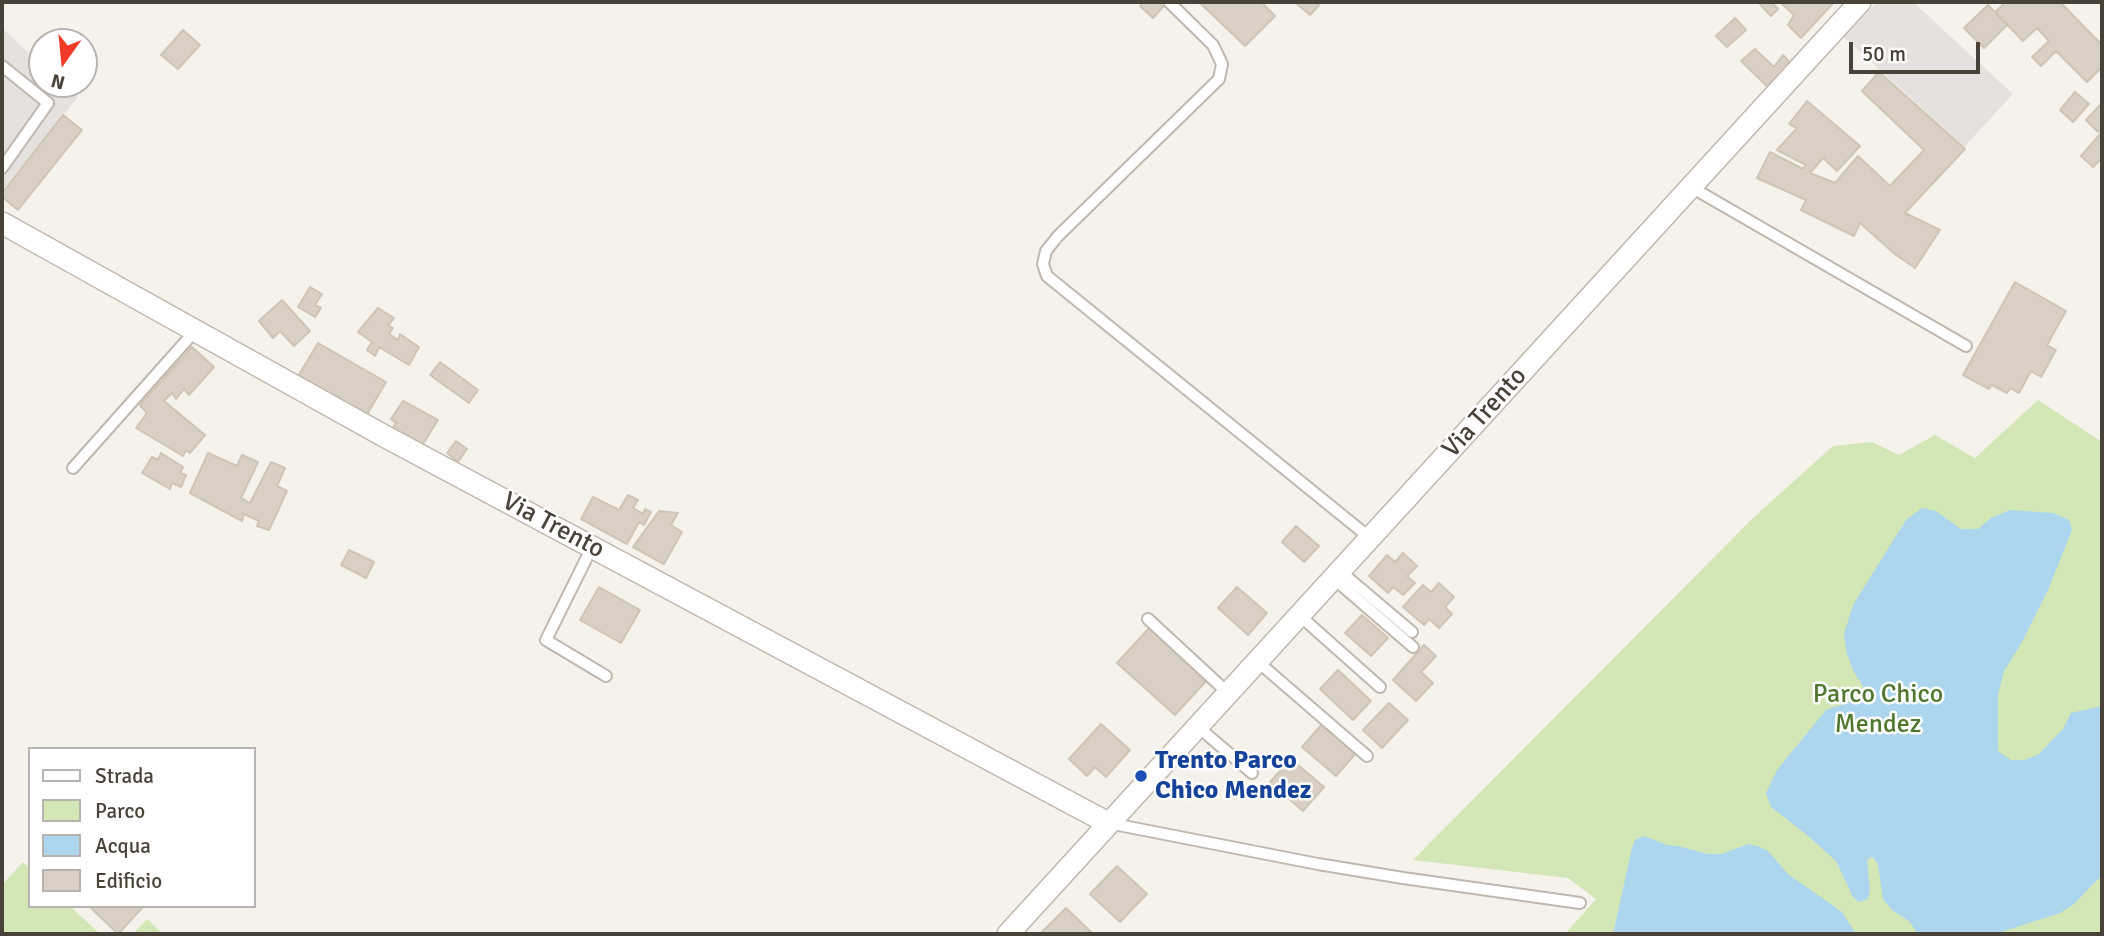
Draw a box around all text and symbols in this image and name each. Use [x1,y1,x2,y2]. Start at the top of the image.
north arrow [28,28,98,98]
scale bar [1852,28,1983,72]
text: 50 m [1862,41,1906,67]
text: N [49,68,68,95]
street label: Via Trento [1436,361,1534,465]
street label: Via Trento [497,486,609,566]
park label: Parco Chico Mendez [1813,679,1943,740]
place label: Trento Parco Chico Mendez [1155,745,1312,806]
legend [28,747,256,908]
text: Strada [95,763,154,789]
marker: Trento Parco Chico Mendez [1133,768,1149,784]
text: Parco [95,798,145,824]
text: Acqua [95,833,151,859]
text: Edificio [95,868,162,894]

